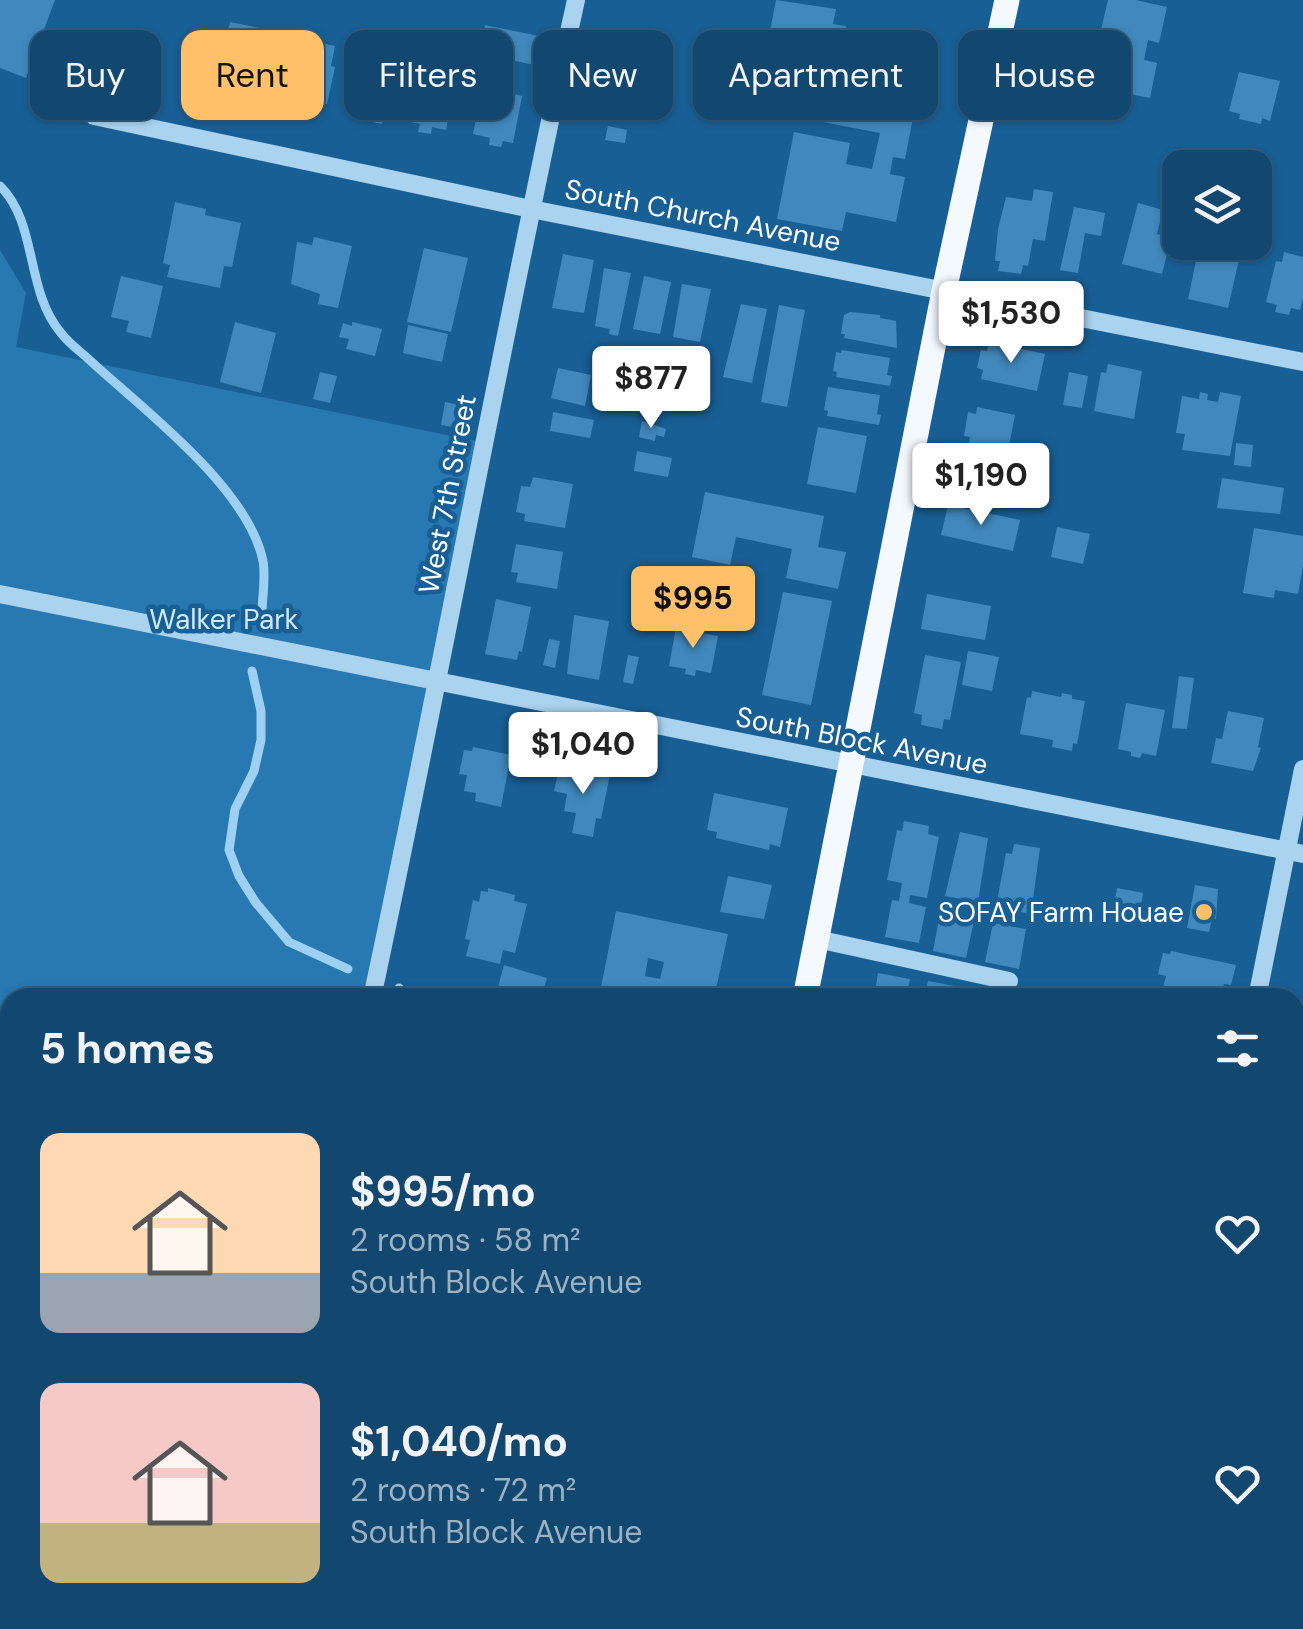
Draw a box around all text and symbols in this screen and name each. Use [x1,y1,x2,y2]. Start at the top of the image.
chip: Buy [30,30,161,120]
chip: Rent [181,30,324,120]
chip: Filters [344,30,513,120]
chip: New [533,30,673,120]
chip: Apartment [693,30,938,120]
chip: House [958,30,1131,120]
map controls [1162,150,1272,260]
button: layers [1162,150,1272,260]
street label: South Church Avenue [562,171,844,260]
pin: $1,530 [930,281,1092,366]
text: $1,530 [961,292,1061,334]
pin: $877 [592,346,710,431]
text: $877 [614,357,688,399]
street label: West 7th Street [410,391,485,597]
pin: $1,190 [900,443,1062,528]
text: $1,190 [934,454,1028,496]
pin: $995 [634,566,752,651]
text: $995 [653,577,733,619]
park label: Walker Park [149,601,299,638]
street label: South Block Avenue [733,698,991,783]
pin: $1,040 [502,712,664,797]
text: $1,040 [531,723,635,765]
place label: SOFAY Farm Houae [938,894,1184,931]
marker: SOFAY Farm Houae [1193,901,1215,923]
text: 5 homes [40,1021,215,1076]
icon: filters [1210,1021,1265,1076]
text: $995/mo [350,1164,536,1219]
icon: home [120,1173,240,1293]
icon: heart [1210,1206,1265,1261]
text: 2 rooms · 58 m² [350,1219,581,1261]
text: South Block Avenue [350,1261,642,1303]
text: $1,040/mo [350,1414,568,1469]
icon: home [120,1423,240,1543]
icon: heart [1210,1456,1265,1511]
text: 2 rooms · 72 m² [350,1469,576,1511]
text: South Block Avenue [350,1511,642,1553]

